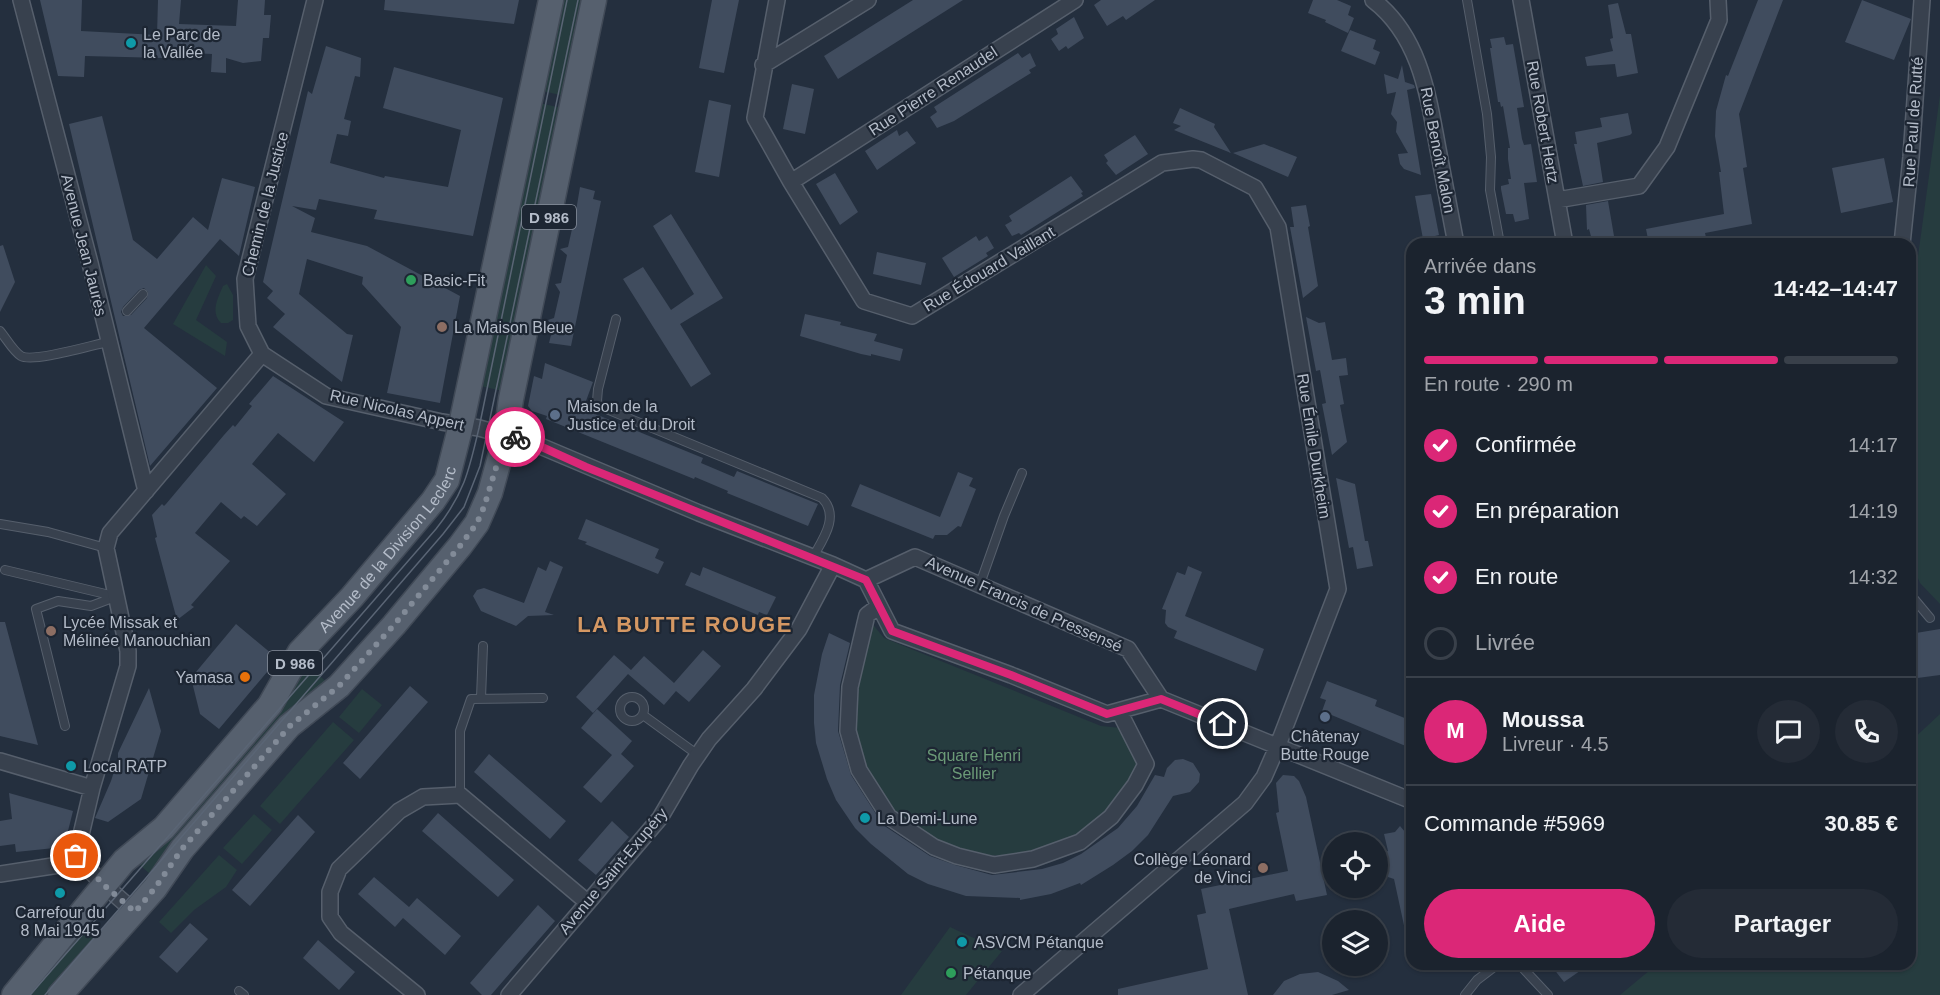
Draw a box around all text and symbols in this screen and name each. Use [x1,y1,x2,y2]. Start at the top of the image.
place label: Le Parc de la Vallée [143,26,220,61]
marker: Le Parc de la Vallée [124,36,138,50]
street label: Rue Pierre Renaudel [866,43,1000,139]
street label: Rue Paul de Rutté [1900,56,1926,188]
street label: Rue Robert Hertz [1524,59,1562,185]
street label: Rue Benoît Malon [1417,86,1459,214]
street label: Chemin de la Justice [239,130,291,278]
street label: Avenue Jean Jaurès [58,172,110,318]
road number: D 986 [522,205,576,229]
street label: Rue Édouard Vaillant [920,222,1058,315]
text: Arrivée dans [1424,255,1536,277]
place label: Basic-Fit [423,272,486,289]
marker: Basic-Fit [404,273,418,287]
text: 14:42–14:47 [1773,276,1898,301]
text: 3 min [1424,279,1526,322]
place label: La Maison Bleue [454,319,573,336]
marker: La Maison Bleue [435,320,449,334]
street label: Rue Émile Durkheim [1294,372,1335,520]
text: En route · 290 m [1424,373,1573,395]
street label: Rue Nicolas Appert [328,386,466,434]
place label: Maison de la Justice et du Droit [567,398,696,433]
courier [485,407,545,467]
marker: Maison de la Justice et du Droit [548,408,562,422]
icon: bike [499,421,532,454]
icon: check [1424,429,1457,462]
text: Confirmée [1475,432,1576,457]
text: 14:17 [1848,434,1898,456]
street label: Avenue de la Division Leclerc [315,464,459,636]
icon: check [1424,495,1457,528]
text: En préparation [1475,498,1619,523]
text: 14:19 [1848,500,1898,522]
street label: Avenue Francis de Pressensé [923,553,1125,655]
icon: check [1424,561,1457,594]
text: En route [1475,564,1558,589]
text: 14:32 [1848,566,1898,588]
district label: LA BUTTE ROUGE [577,612,793,637]
place label: Lycée Missak et Mélinée Manouchian [63,614,211,649]
marker: Lycée Missak et Mélinée Manouchian [44,624,58,638]
text: Livrée [1475,630,1535,655]
road number: D 986 [268,651,322,675]
place label: Yamasa [175,669,233,686]
marker: Yamasa [238,670,252,684]
pin [1197,698,1248,749]
button: chat [1757,700,1820,763]
button: phone [1835,700,1898,763]
icon: home [1206,707,1239,740]
text: Moussa [1502,707,1584,732]
marker: Châtenay Butte Rouge [1318,710,1332,724]
text: M [1446,718,1465,743]
place label: Châtenay Butte Rouge [1281,728,1370,763]
text: Livreur · 4.5 [1502,733,1609,755]
park label: Square Henri Sellier [927,747,1021,782]
place label: Local RATP [83,758,167,775]
marker: Local RATP [64,759,78,773]
street label: Avenue Saint-Exupéry [555,805,671,937]
place label: La Demi-Lune [877,810,978,827]
marker: La Demi-Lune [858,811,872,825]
text: Commande #5969 [1424,811,1605,836]
text: 30.85 € [1825,811,1898,836]
pin [50,830,101,881]
map controls [1322,832,1388,976]
button: locate [1322,832,1388,898]
icon: bag [59,839,92,872]
place label: Collège Léonard de Vinci [1134,851,1251,886]
marker: Collège Léonard de Vinci [1256,861,1270,875]
marker: Carrefour du 8 Mai 1945 [53,886,67,900]
button: Aide [1424,889,1655,958]
button: Partager [1667,889,1898,958]
place label: Carrefour du 8 Mai 1945 [15,904,105,939]
button: layers [1322,910,1388,976]
place label: ASVCM Pétanque [974,934,1104,951]
marker: ASVCM Pétanque [955,935,969,949]
place label: Pétanque [963,965,1032,982]
marker: Pétanque [944,966,958,980]

